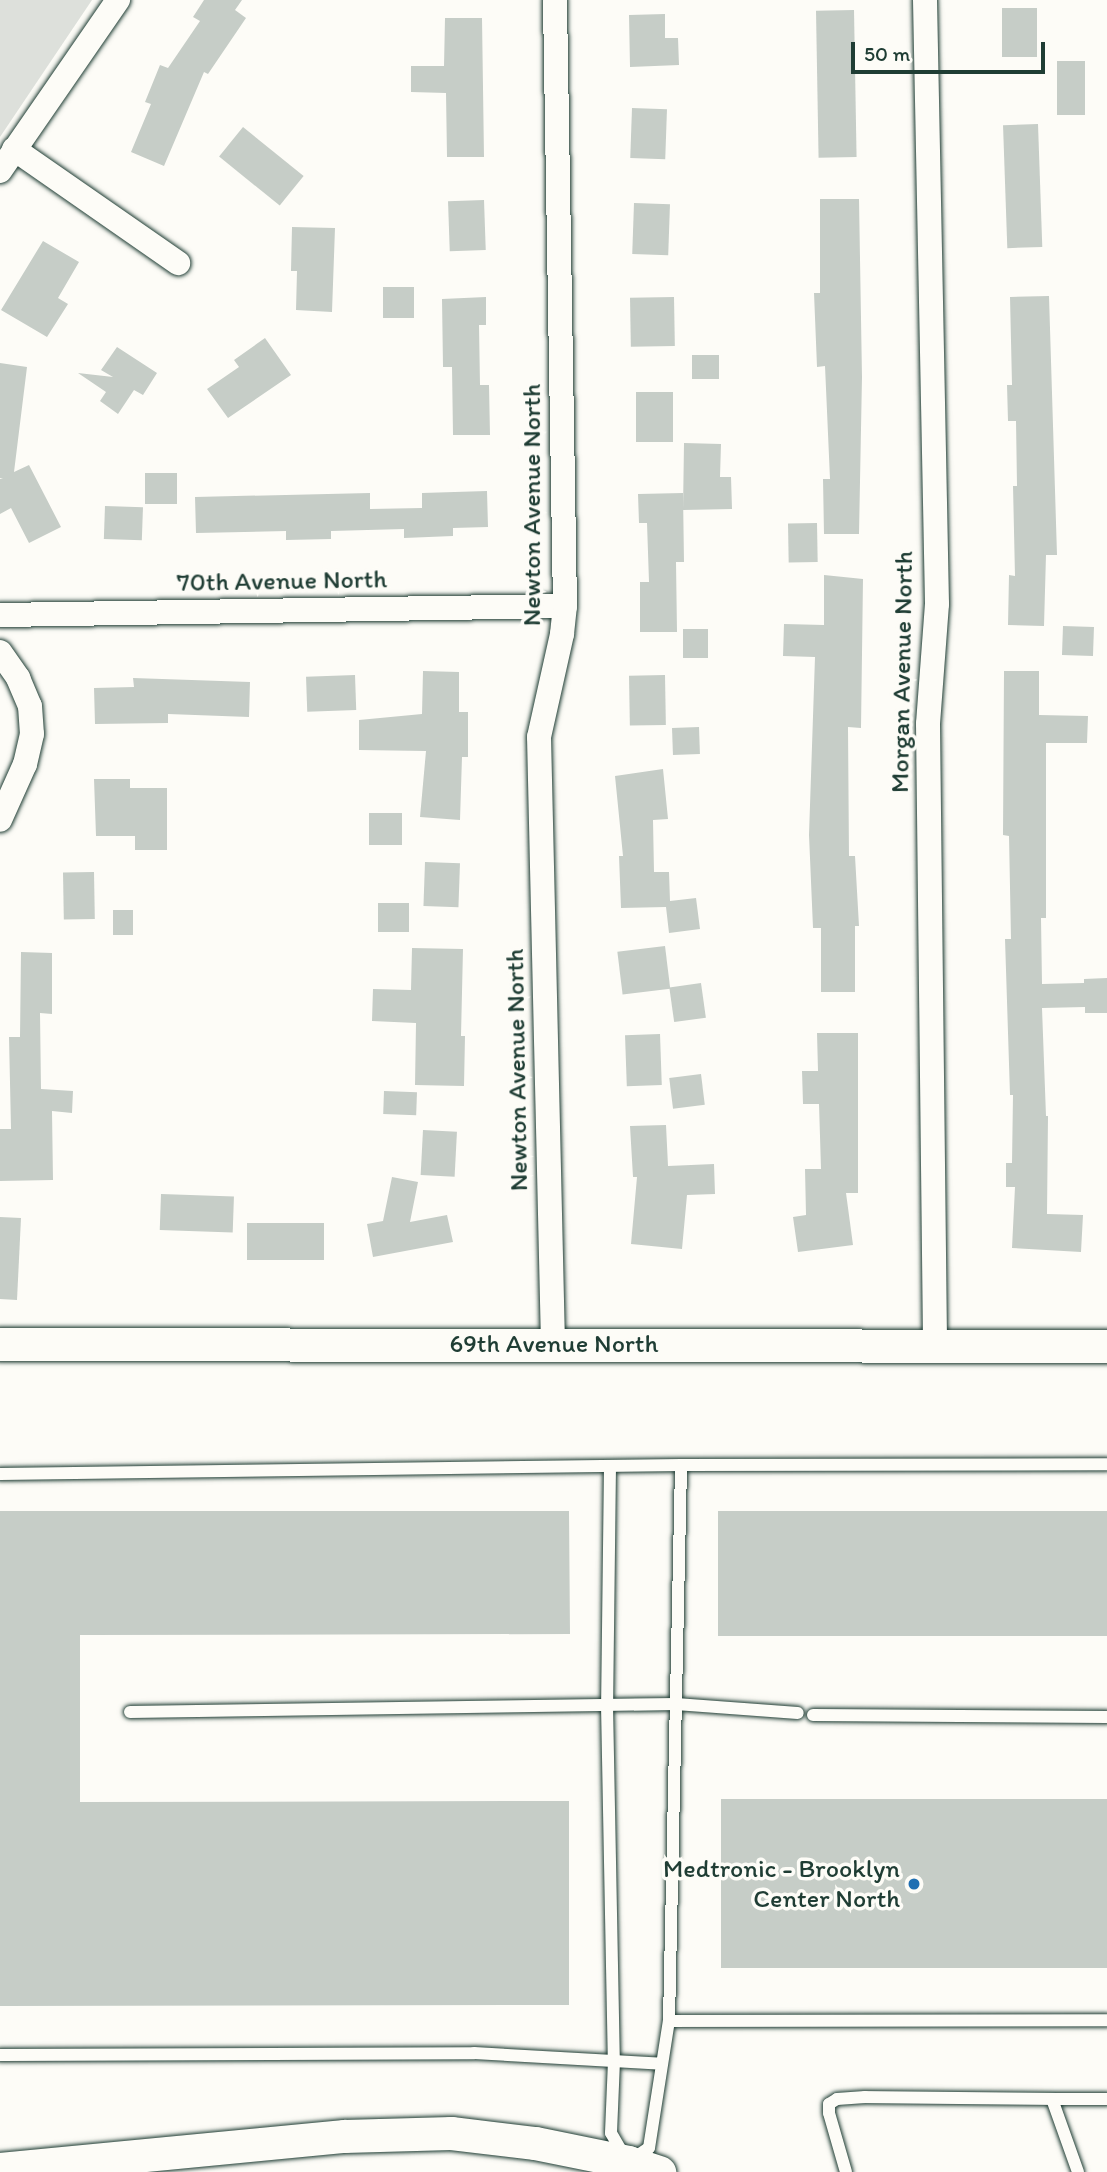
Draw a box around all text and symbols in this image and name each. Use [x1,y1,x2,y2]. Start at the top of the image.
scale bar [855,28,1049,72]
text: 50 m [864,41,910,66]
street label: Newton Avenue North [516,383,548,627]
street label: Morgan Avenue North [884,550,920,794]
street label: 70th Avenue North [177,564,387,598]
street label: Newton Avenue North [499,948,535,1192]
street label: 69th Avenue North [450,1328,658,1360]
place label: Medtronic - Brooklyn Center North [664,1853,900,1914]
marker: Medtronic - Brooklyn Center North [906,1876,922,1892]

